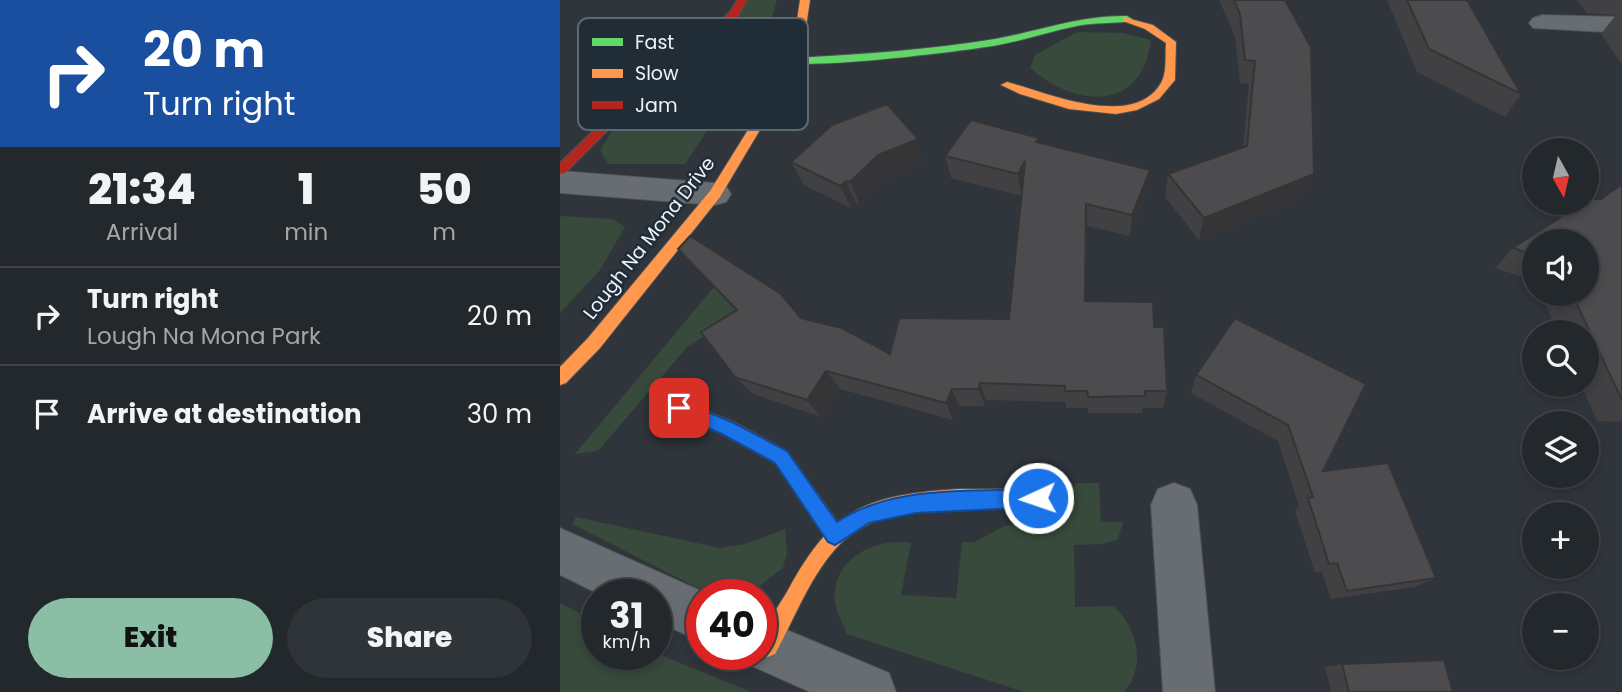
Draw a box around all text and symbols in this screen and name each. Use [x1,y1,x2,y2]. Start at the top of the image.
text: 20 m [143,16,265,84]
legend [578,18,808,130]
icon: right [28,28,119,119]
text: Fast [635,29,674,56]
text: Slow [635,60,679,87]
text: Turn right [143,81,295,126]
text: Jam [635,92,677,119]
north arrow [1522,138,1600,215]
map controls [1522,138,1599,670]
street label: Lough Na Mona Drive [577,151,721,325]
text: 21:34 [88,160,196,219]
text: 1 [298,160,314,219]
text: 50 [417,160,472,219]
text: Arrival [106,216,178,248]
text: min [284,216,328,248]
text: m [432,216,456,248]
button: sound [1522,229,1599,306]
text: Turn right [87,281,219,317]
icon: right [28,297,66,335]
text: 20 m [467,298,532,334]
text: Lough Na Mona Park [87,320,321,352]
button: search [1522,320,1599,397]
pin [649,378,709,438]
icon: arrive [660,389,698,427]
icon: arrive [28,395,66,433]
text: Arrive at destination [87,396,362,432]
text: 30 m [467,396,532,432]
button: layers [1522,411,1599,488]
position arrow [1001,461,1075,535]
button: + [1522,502,1599,579]
speed limit sign: 40 [686,579,777,670]
text: 31 [609,591,644,640]
button: − [1522,593,1599,670]
button: Exit [28,598,273,678]
button: Share [287,598,532,678]
text: km/h [603,629,650,654]

